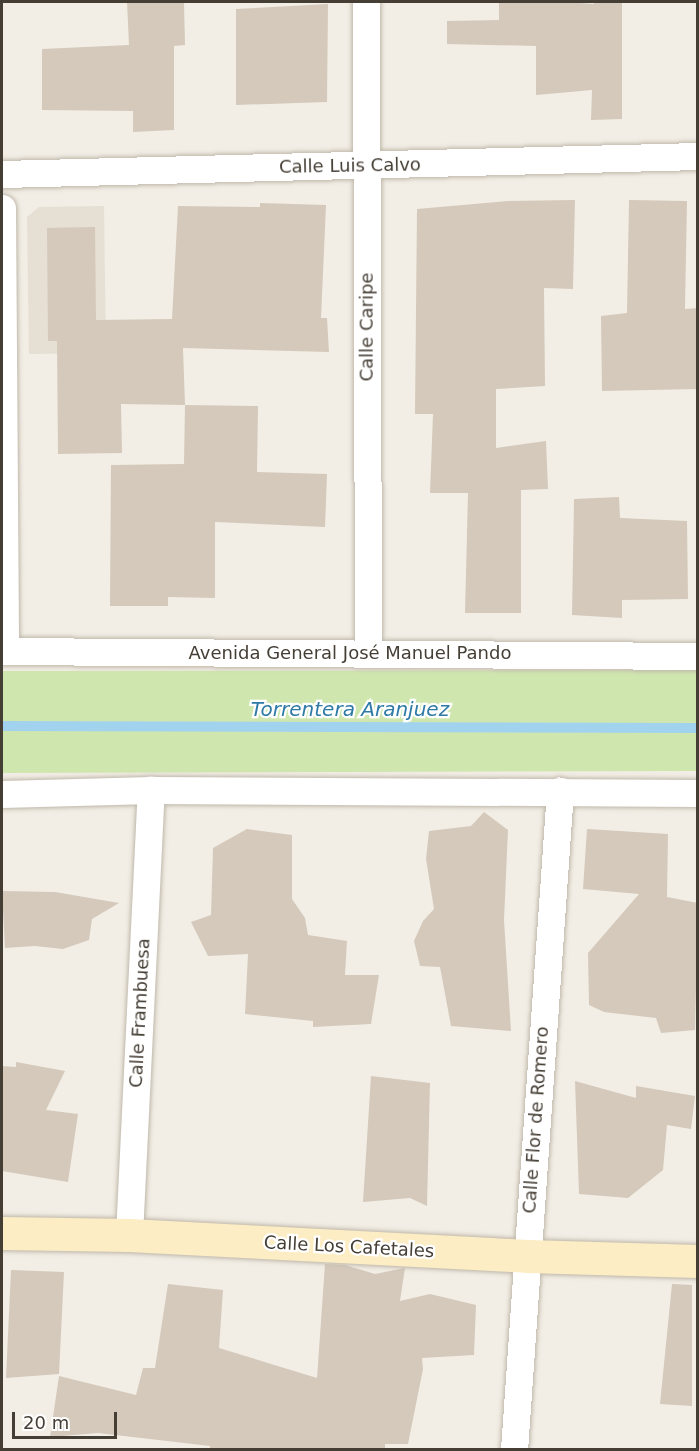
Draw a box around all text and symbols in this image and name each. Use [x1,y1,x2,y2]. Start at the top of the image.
street label: Calle Luis Calvo [279,154,421,178]
street label: Calle Caripe [356,273,378,381]
street label: Avenida General José Manuel Pando [189,642,511,664]
water label: Torrentera Aranjuez [251,697,449,721]
street label: Calle Frambuesa [125,938,155,1088]
street label: Calle Flor de Romero [519,1026,553,1214]
street label: Calle Los Cafetales [263,1232,435,1262]
scale bar [15,1400,120,1438]
text: 20 m [23,1412,69,1433]

